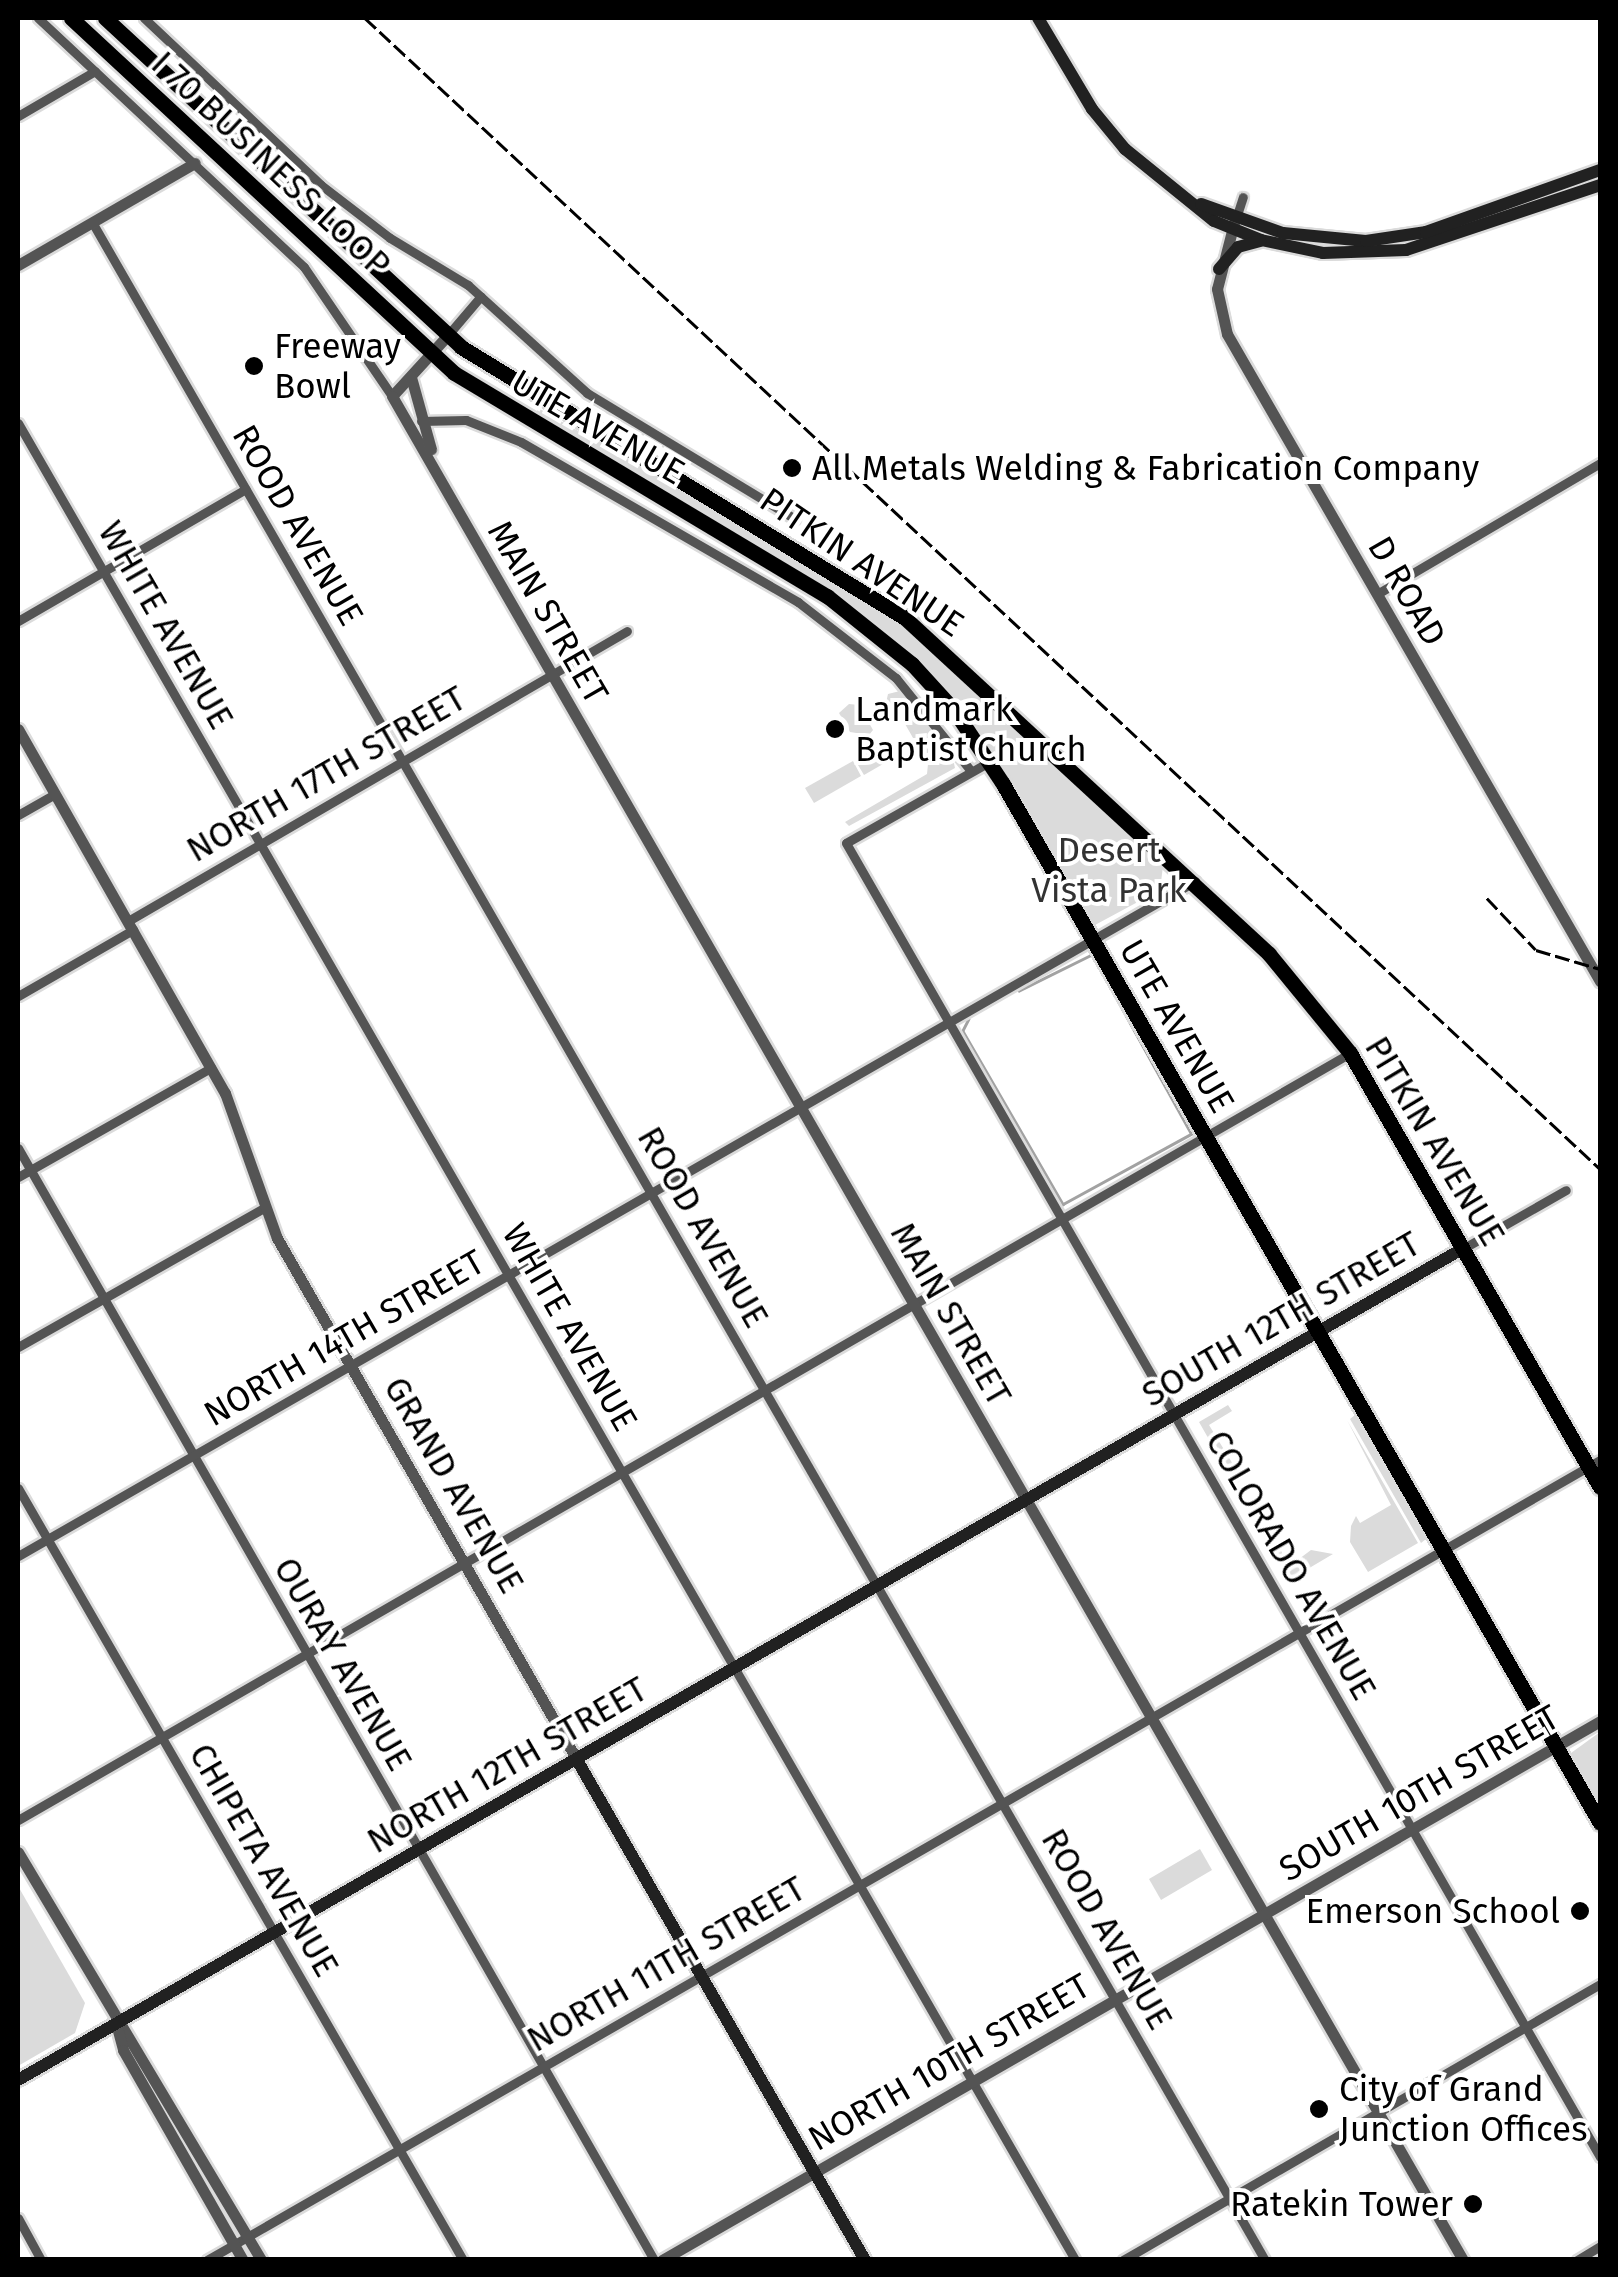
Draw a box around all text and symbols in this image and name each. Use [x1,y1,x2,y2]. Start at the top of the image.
street label: I 70 BUSINESS LOOP [143,43,399,285]
place label: Freeway Bowl [274,325,401,407]
marker: Freeway Bowl [243,355,265,377]
street label: UTE AVENUE [504,361,692,493]
street label: ROOD AVENUE [224,417,372,633]
place label: All Metals Welding & Fabrication Company [812,447,1479,489]
marker: All Metals Welding & Fabrication Company [781,457,803,479]
street label: PITKIN AVENUE [752,478,972,646]
street label: MAIN STREET [479,513,617,711]
street label: WHITE AVENUE [90,514,242,736]
street label: D ROAD [1359,529,1455,653]
street label: NORTH 17TH STREET [179,677,473,871]
place label: Landmark Baptist Church [855,688,1087,770]
marker: Landmark Baptist Church [824,718,846,740]
park label: Desert Vista Park [1031,829,1187,911]
street label: UTE AVENUE [1111,932,1243,1120]
street label: PITKIN AVENUE [1356,1029,1514,1253]
street label: ROOD AVENUE [629,1119,777,1335]
street label: MAIN STREET [882,1215,1020,1413]
street label: WHITE AVENUE [494,1216,646,1438]
street label: SOUTH 12TH STREET [1135,1222,1427,1416]
street label: NORTH 14TH STREET [197,1241,491,1435]
street label: GRAND AVENUE [375,1369,533,1601]
street label: COLORADO AVENUE [1197,1423,1385,1707]
street label: OURAY AVENUE [265,1550,421,1778]
street label: NORTH 12TH STREET [360,1668,654,1862]
street label: SOUTH 10TH STREET [1272,1696,1566,1890]
street label: CHIPETA AVENUE [180,1736,348,1984]
street label: ROOD AVENUE [1033,1821,1181,2037]
street label: NORTH 11TH STREET [520,1867,812,2061]
place label: Emerson School [1306,1890,1560,1932]
marker: Emerson School [1569,1900,1591,1922]
street label: NORTH 10TH STREET [801,1964,1097,2160]
place label: City of Grand Junction Offices [1339,2068,1588,2150]
marker: City of Grand Junction Offices [1308,2098,1330,2120]
place label: Ratekin Tower [1230,2183,1453,2225]
marker: Ratekin Tower [1462,2193,1484,2215]

